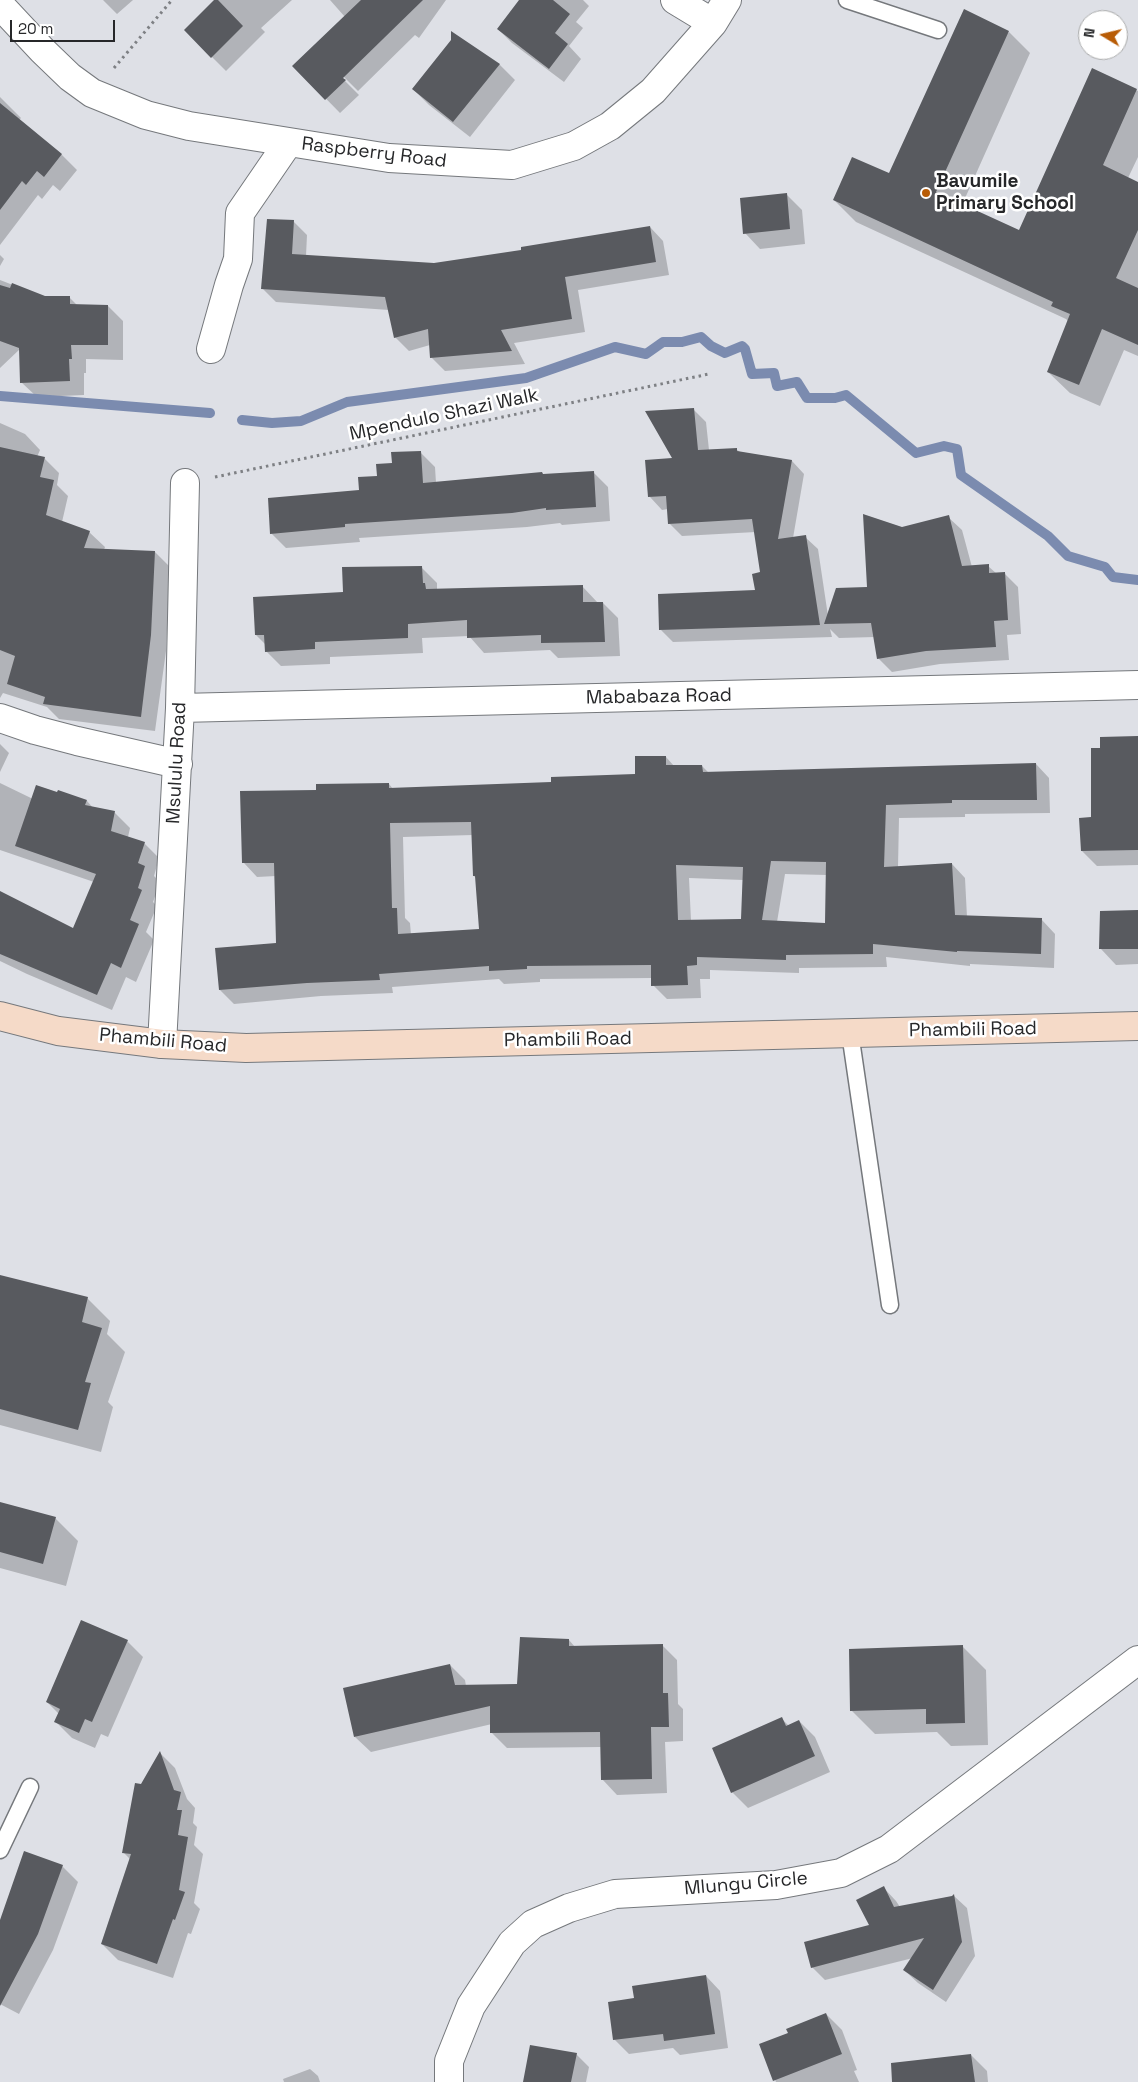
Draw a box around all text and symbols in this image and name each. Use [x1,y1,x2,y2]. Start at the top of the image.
scale bar [12,10,118,42]
north arrow [1078,10,1128,60]
text: 20 m [18,19,53,38]
text: N [1080,27,1099,39]
street label: Raspberry Road [300,133,448,173]
place label: Bavumile Primary School [936,171,1074,215]
marker: Bavumile Primary School [920,187,932,199]
street label: Mpendulo Shazi Walk [347,384,541,446]
street label: Mababaza Road [586,684,732,710]
street label: Msululu Road [162,701,192,825]
street label: Phambili Road [909,1017,1037,1043]
street label: Phambili Road [98,1024,228,1058]
street label: Phambili Road [504,1027,632,1053]
street label: Mlungu Circle [683,1867,809,1901]

